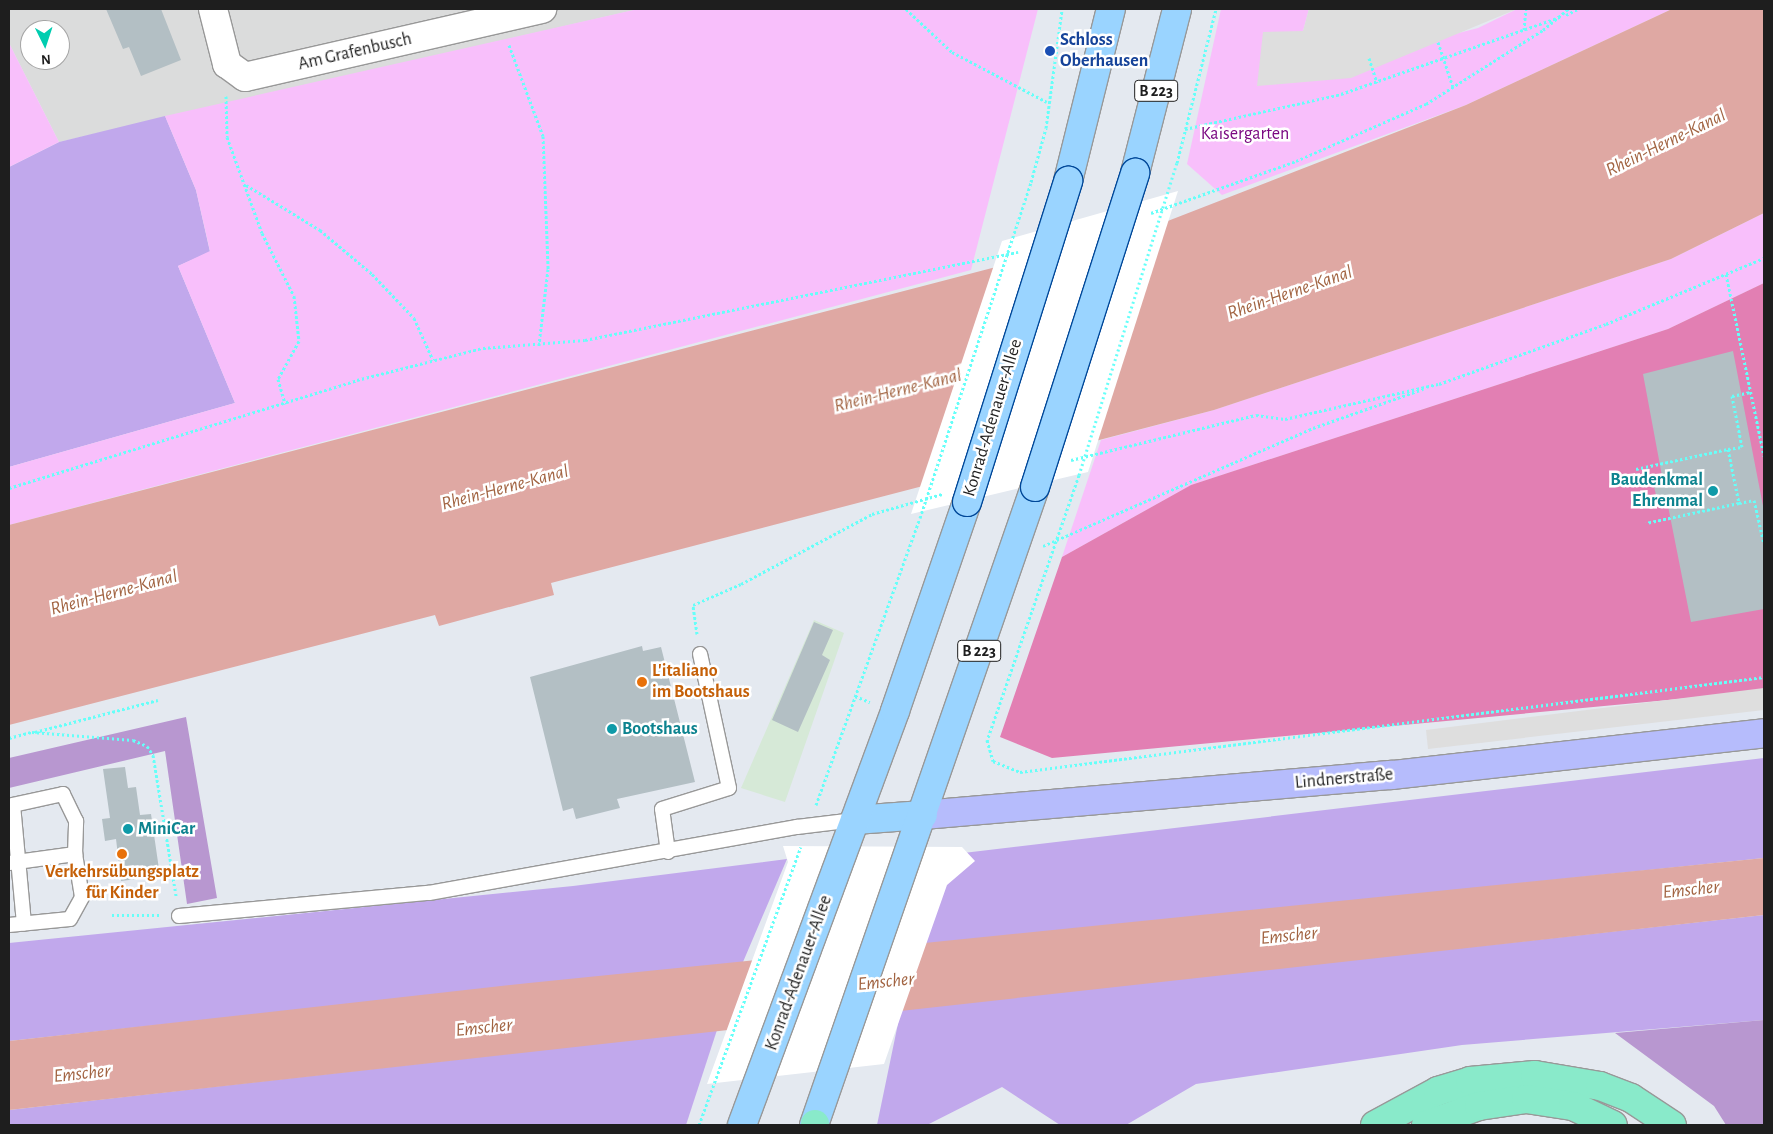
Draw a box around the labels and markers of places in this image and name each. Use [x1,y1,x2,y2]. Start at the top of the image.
place label: Schloss Oberhausen [1060,30,1148,72]
marker: Schloss Oberhausen [1044,45,1056,57]
place label: Baudenkmal Ehrenmal [1610,470,1703,512]
marker: Baudenkmal Ehrenmal [1707,485,1719,497]
place label: L'italiano im Bootshaus [652,661,750,704]
marker: L'italiano im Bootshaus [636,676,648,688]
place label: Bootshaus [622,718,698,740]
marker: Bootshaus [606,723,618,735]
place label: MiniCar [138,818,195,840]
marker: MiniCar [122,823,134,835]
marker: Verkehrsübungsplatz für Kinder [116,848,128,860]
place label: Verkehrsübungsplatz für Kinder [45,862,199,904]

